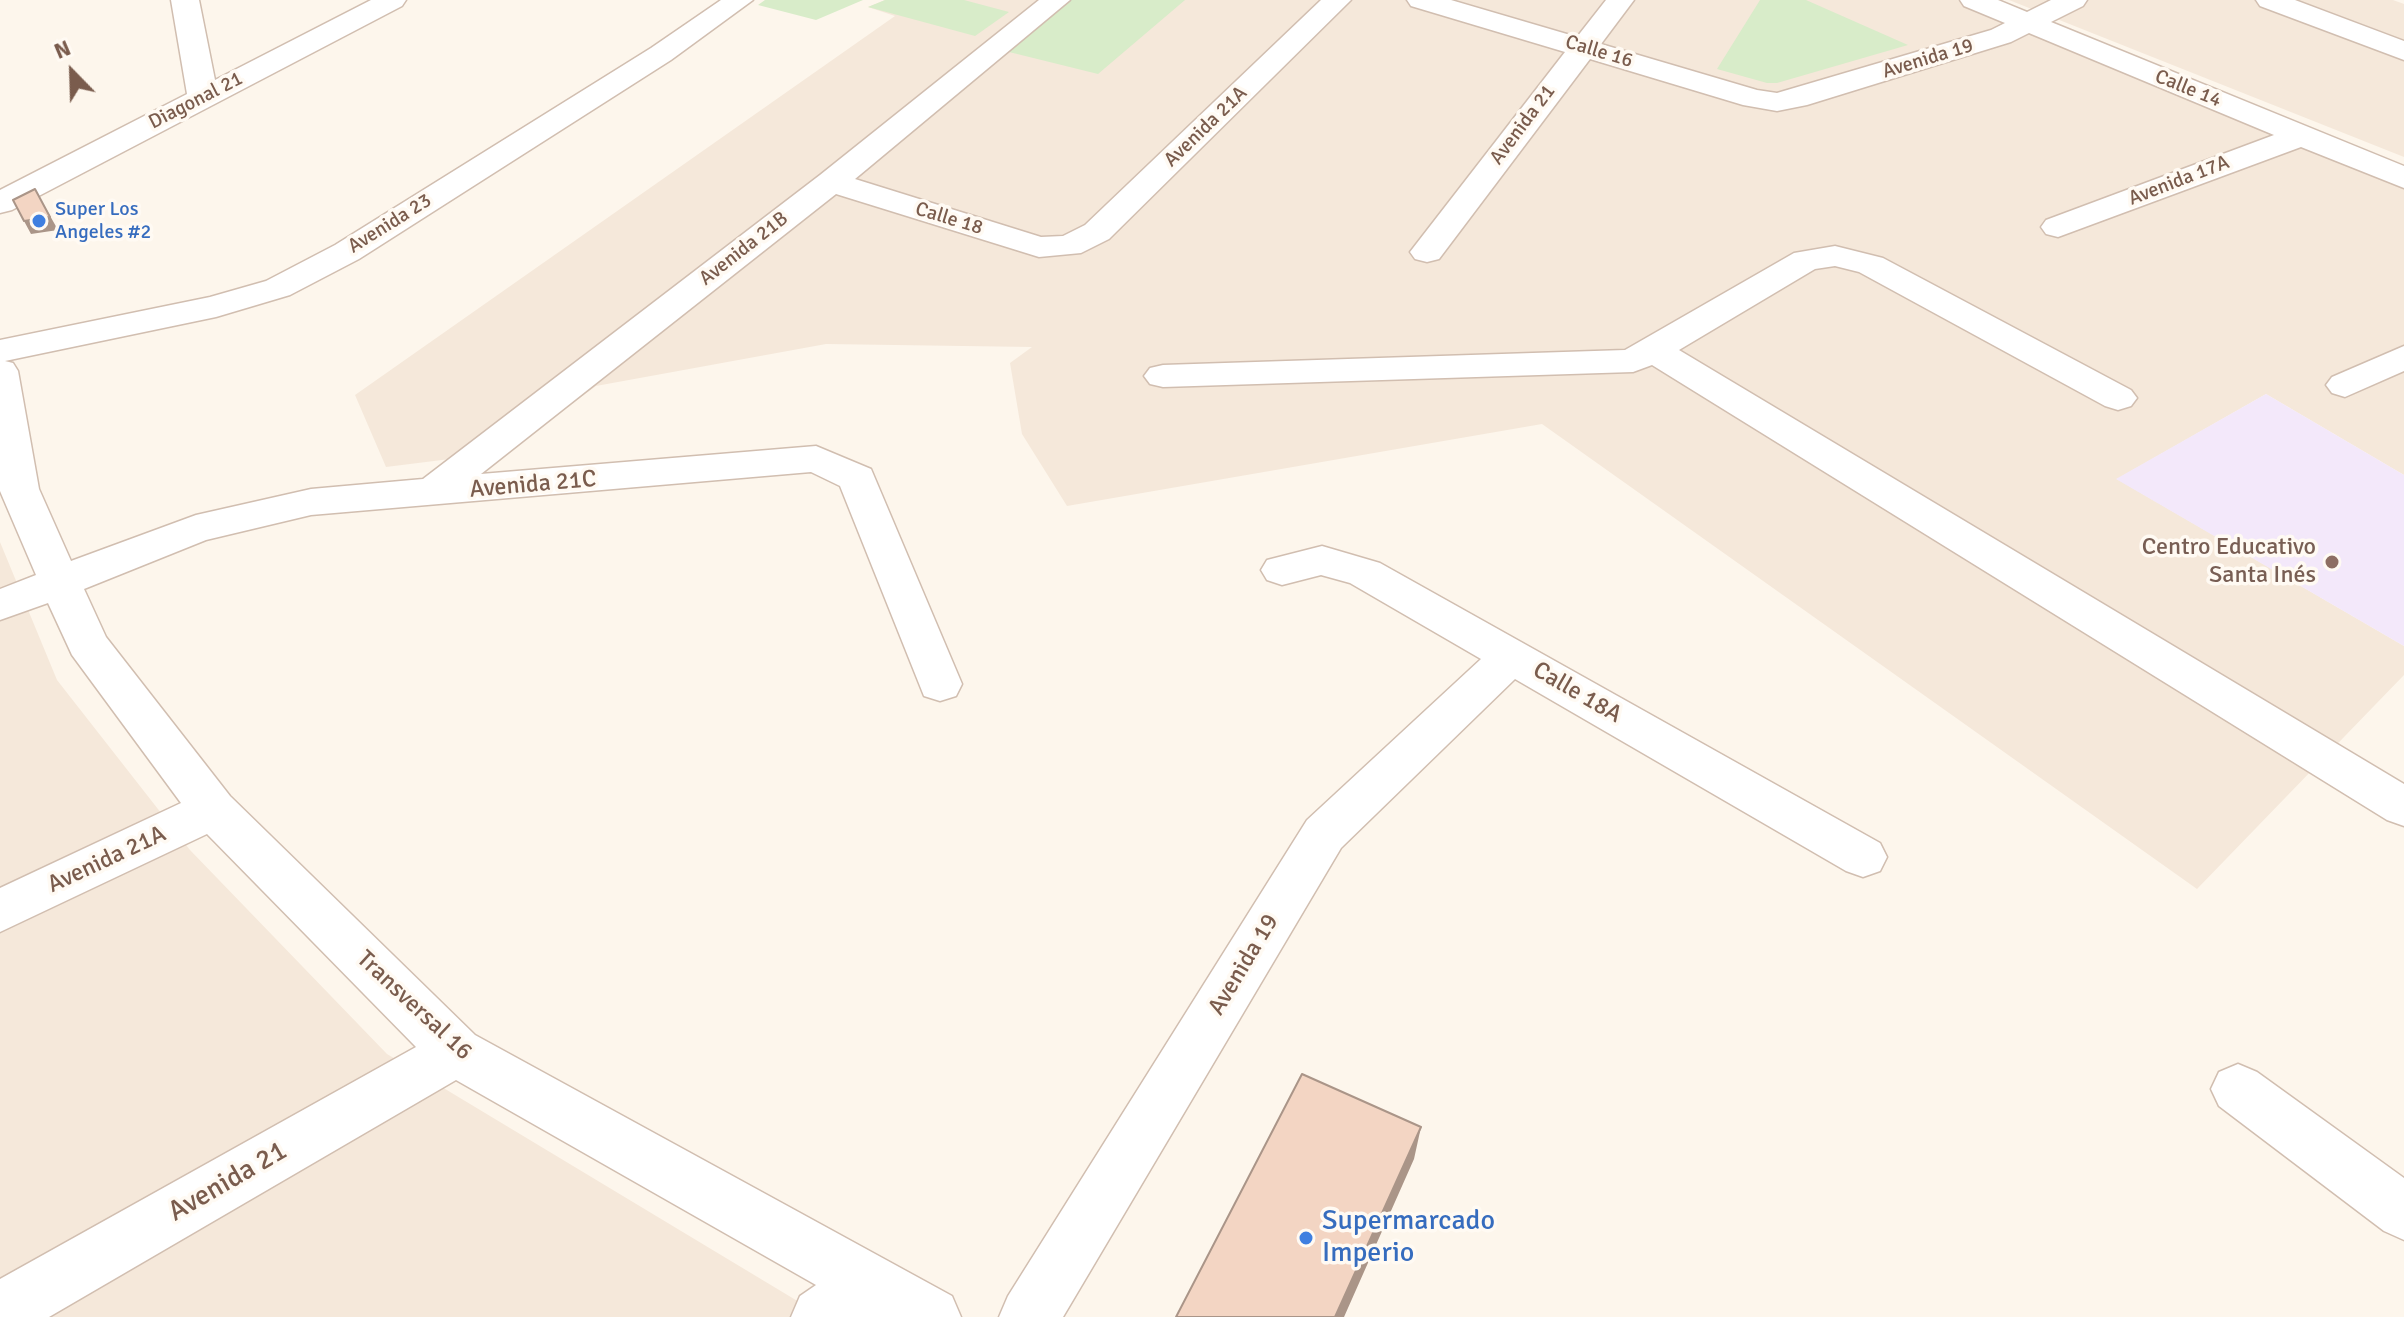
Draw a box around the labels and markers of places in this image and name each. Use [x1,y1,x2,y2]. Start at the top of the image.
place label: Super Los Angeles #2 [55,198,151,245]
marker: Super Los Angeles #2 [30,212,48,230]
place label: Centro Educativo Santa Inés [2142,534,2316,590]
marker: Centro Educativo Santa Inés [2323,553,2341,571]
place label: Supermarcado Imperio [1322,1205,1495,1271]
marker: Supermarcado Imperio [1297,1229,1315,1247]

